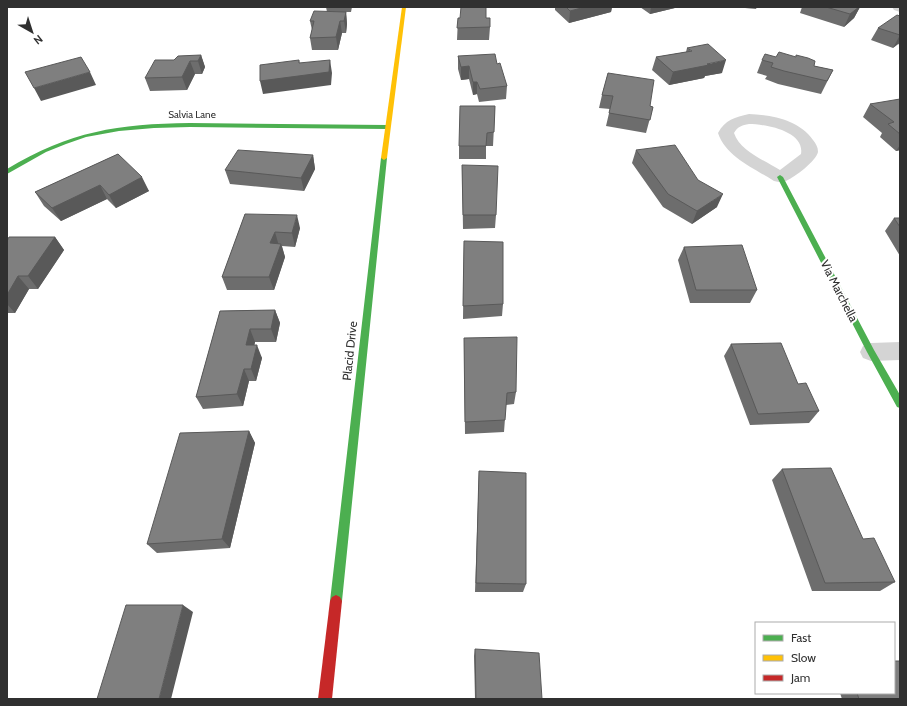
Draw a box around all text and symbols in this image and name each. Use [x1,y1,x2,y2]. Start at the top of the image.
north arrow [12,12,52,52]
text: N [31,32,46,48]
street label: Salvia Lane [168,108,216,121]
street label: Via Marchella [817,257,862,324]
street label: Placid Drive [339,320,360,381]
legend [755,622,895,694]
text: Fast [791,630,811,645]
text: Slow [791,650,816,665]
text: Jam [790,670,810,685]

